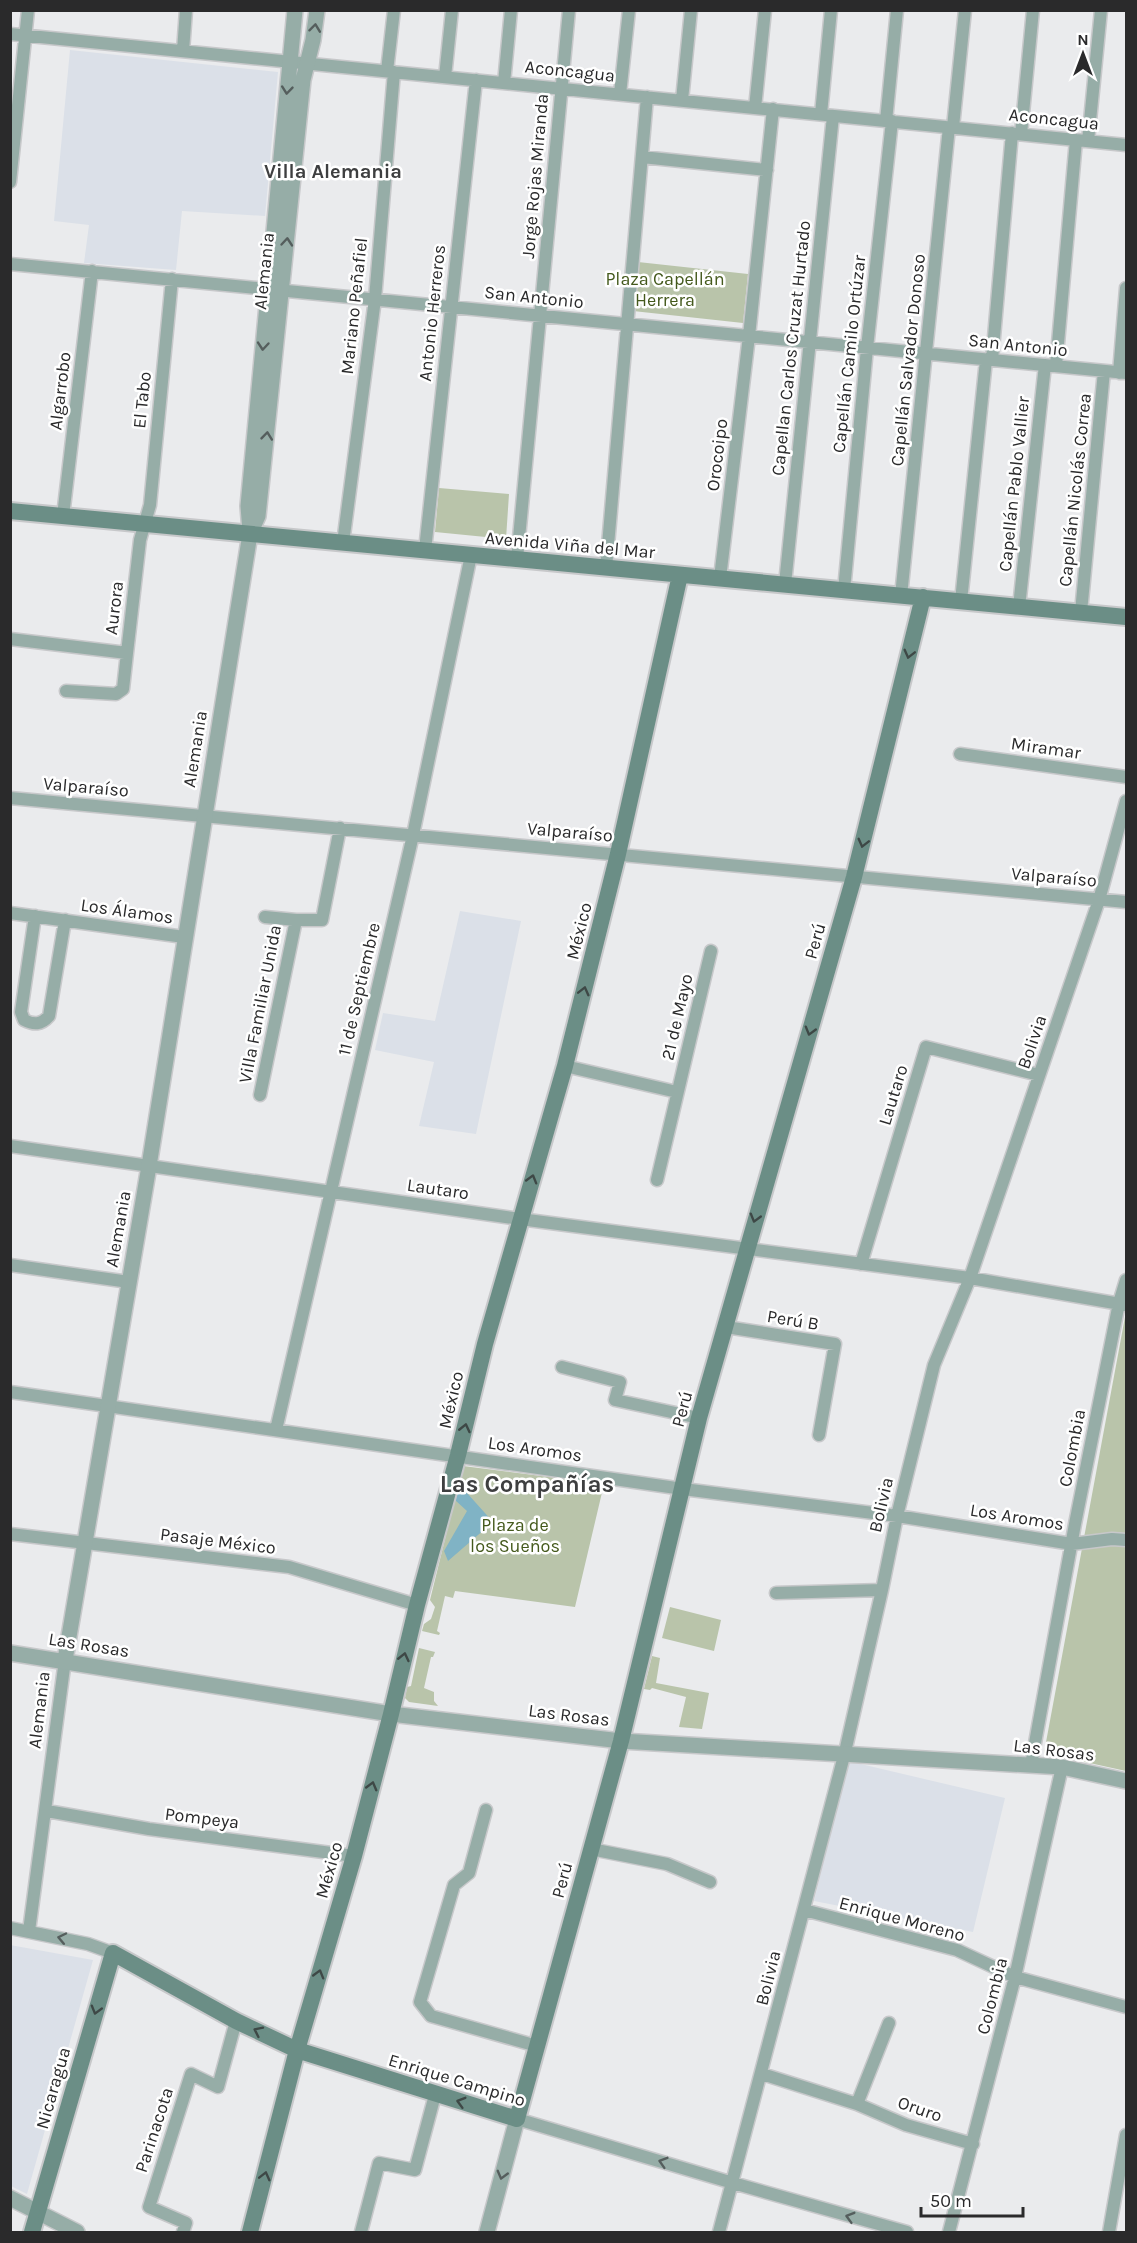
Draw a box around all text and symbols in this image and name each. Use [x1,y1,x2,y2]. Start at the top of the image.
one-way arrow [308,23,320,32]
north arrow [1053,24,1113,84]
text: N [1077,30,1089,49]
street label: Aconcagua [524,55,616,87]
one-way arrow [281,85,294,94]
street label: Jorge Rojas Miranda [517,93,553,259]
street label: Aconcagua [1008,103,1100,135]
district label: Villa Alemania [264,160,402,183]
street label: Capellan Carlos Cruzat Hurtado [767,219,815,477]
street label: Alemania [249,231,279,311]
street label: Mariano Peñafiel [336,236,372,376]
one-way arrow [280,237,293,246]
street label: Antonio Herreros [414,243,450,383]
street label: Capellán Camilo Ortúzar [828,253,870,454]
street label: Capellán Salvador Donoso [886,253,930,467]
park label: Plaza Capellán Herrera [605,268,725,311]
street label: San Antonio [483,281,585,313]
street label: San Antonio [967,329,1069,361]
one-way arrow [257,342,270,351]
street label: Algarrobo [44,351,76,431]
street label: El Tabo [128,370,156,430]
street label: Capellán Nicolás Correa [1054,392,1096,588]
street label: Capellán Pablo Vallier [994,395,1034,573]
street label: Orocoipo [702,418,732,492]
one-way arrow [260,431,272,440]
street label: Avenida Viña del Mar [484,527,656,563]
street label: Aurora [100,580,128,636]
one-way arrow [904,649,917,659]
street label: Alemania [178,709,212,789]
street label: Miramar [1010,732,1083,764]
street label: Valparaíso [42,772,130,802]
street label: Valparaíso [526,817,614,847]
one-way arrow [857,838,870,848]
street label: Valparaíso [1010,862,1098,892]
street label: Los Álamos [79,893,175,928]
street label: México [561,900,597,962]
street label: 11 de Septiembre [333,920,385,1058]
street label: Perú [799,920,831,962]
street label: Villa Familiar Unida [234,923,286,1085]
street label: 21 de Mayo [656,972,698,1062]
one-way arrow [576,986,589,996]
street label: Bolivia [1013,1012,1051,1072]
one-way arrow [805,1025,817,1036]
street label: Lautaro [873,1062,913,1128]
street label: Lautaro [406,1174,470,1204]
one-way arrow [525,1174,537,1184]
street label: Alemania [100,1189,136,1269]
one-way arrow [750,1213,762,1223]
street label: Perú B [766,1305,820,1335]
street label: México [434,1369,468,1431]
street label: Perú [667,1388,697,1430]
street label: Colombia [1054,1407,1090,1489]
one-way arrow [457,1423,470,1433]
street label: Los Aromos [487,1432,583,1466]
district label: Las Compañías [440,1470,614,1498]
street label: Bolivia [864,1475,898,1535]
street label: Los Aromos [968,1499,1066,1535]
park label: Plaza de los Sueños [470,1514,560,1557]
street label: Pasaje México [159,1523,277,1559]
street label: Las Rosas [47,1628,131,1662]
one-way arrow [397,1652,410,1662]
street label: Alemania [23,1670,55,1750]
street label: Las Rosas [527,1699,611,1731]
street label: Las Rosas [1012,1734,1096,1766]
one-way arrow [365,1781,377,1792]
street label: Pompeya [164,1803,240,1833]
street label: México [310,1839,348,1901]
street label: Perú [547,1859,577,1901]
street label: Enrique Moreno [837,1892,967,1946]
one-way arrow [58,1932,68,1945]
street label: Bolivia [751,1948,785,2008]
street label: Colombia [972,1955,1012,2037]
one-way arrow [312,1969,324,1980]
one-way arrow [91,2004,103,2015]
one-way arrow [253,2027,264,2039]
street label: Nicaragua [31,2044,75,2132]
street label: Enrique Campino [386,2049,528,2111]
street label: Parinacota [130,2085,178,2175]
street label: Oruro [895,2091,945,2127]
one-way arrow [456,2097,467,2109]
one-way arrow [658,2157,669,2169]
one-way arrow [497,2169,509,2180]
one-way arrow [257,2171,270,2181]
scale bar [921,2180,1023,2218]
text: 50 m [930,2190,972,2212]
one-way arrow [845,2211,855,2224]

